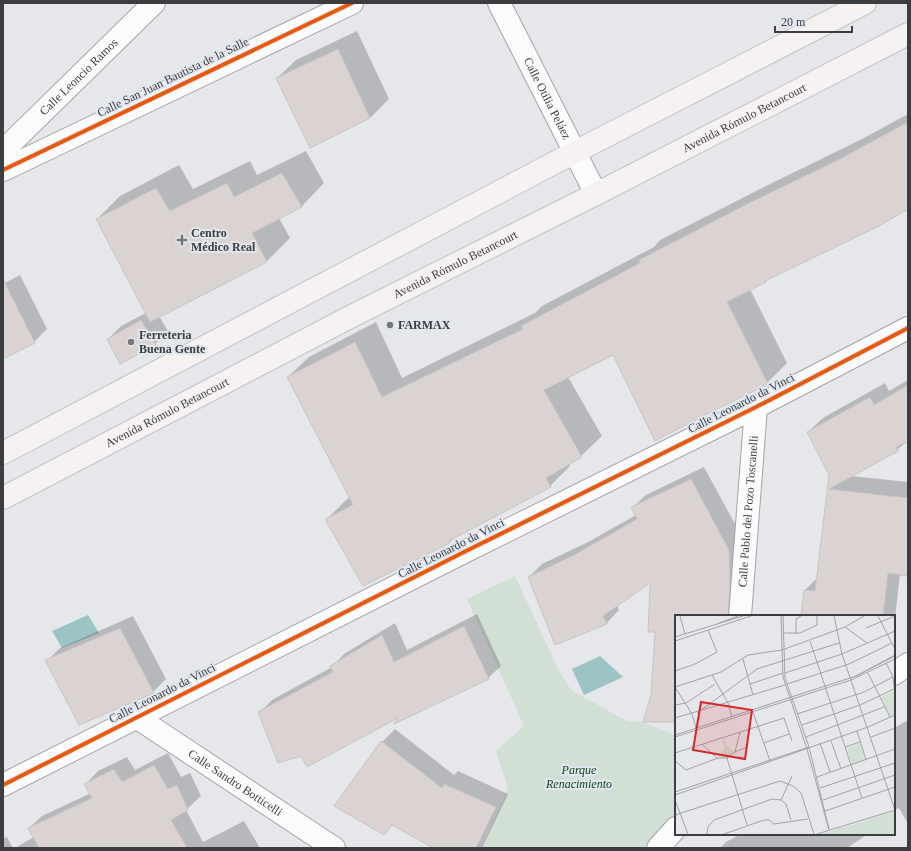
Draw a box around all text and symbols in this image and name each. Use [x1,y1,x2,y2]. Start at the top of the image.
scale bar [775,8,852,34]
text: 20 m [781,15,806,29]
street label: Calle San Juan Bautista de la Salle [95,34,251,120]
street label: Calle Leoncio Ramos [37,35,121,118]
street label: Calle Otilia Peláez [521,55,574,142]
street label: Avenida Rómulo Betancourt [680,80,809,156]
place label: Centro Médico Real [191,226,256,254]
street label: Avenida Rómulo Betancourt [391,227,520,301]
marker: Centro Médico Real [176,234,188,246]
place label: FARMAX [398,318,451,332]
marker: FARMAX [385,320,395,330]
place label: Ferreteria Buena Gente [139,328,206,356]
marker: Ferreteria Buena Gente [126,337,136,347]
street label: Calle Leonardo da Vinci [686,370,797,436]
street label: Avenida Rómulo Betancourt [103,374,232,450]
street label: Calle Pablo del Pozo Toscanelli [735,434,761,588]
street label: Calle Leonardo da Vinci [396,515,507,581]
inset map [675,615,895,835]
street label: Calle Leonardo da Vinci [107,660,218,726]
street label: Calle Sandro Botticelli [185,746,286,819]
park label: Parque Renacimiento [545,763,612,791]

